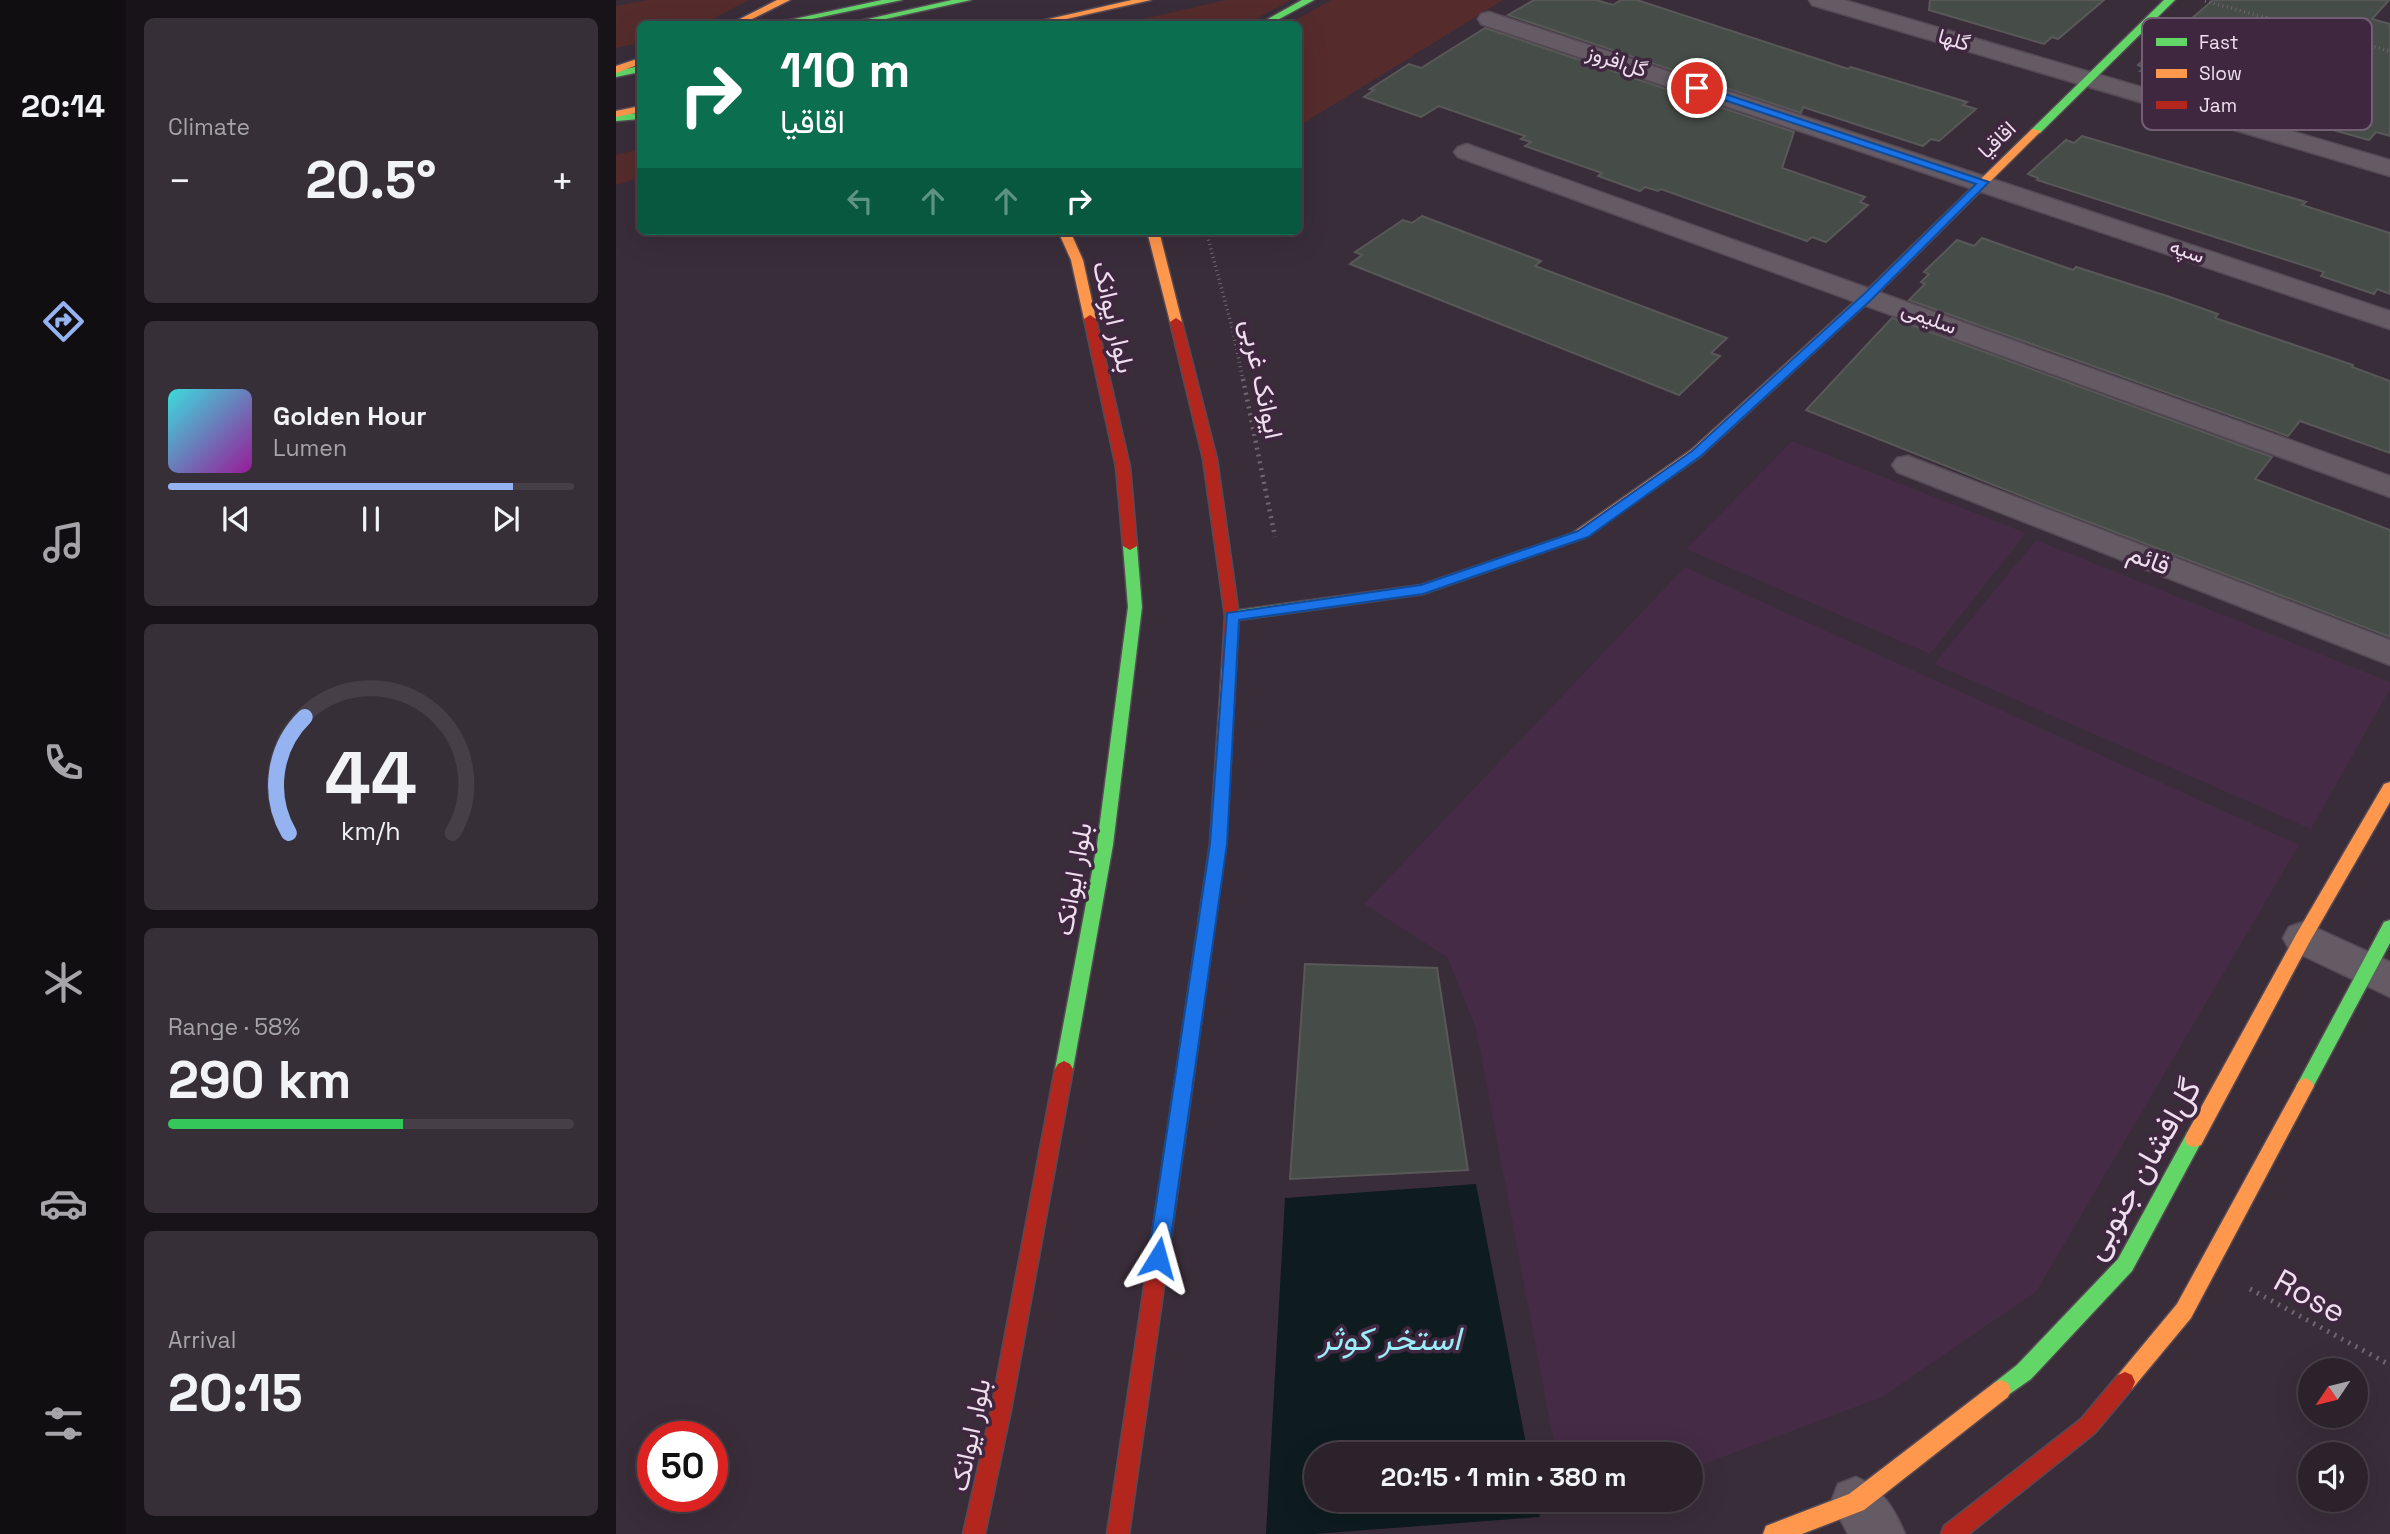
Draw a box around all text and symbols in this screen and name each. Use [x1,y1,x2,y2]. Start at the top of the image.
legend [2142,18,2372,130]
street label: گلها [1935,22,1973,57]
text: Fast [2199,30,2239,55]
street label: گل‌افروز [1582,38,1651,83]
text: 110 m [780,39,910,101]
icon: right [665,49,756,140]
pin [1667,58,1727,118]
text: Slow [2199,61,2242,86]
icon: arrive [1678,69,1716,107]
text: 20:14 [21,86,105,126]
text: Jam [2199,93,2237,118]
text: اقاقیا [780,102,845,142]
text: Climate [168,112,250,142]
street label: اقاقیا [1972,115,2021,164]
text: 20.5° [305,147,437,213]
text: − [168,157,192,205]
text: + [550,157,574,205]
icon: left [841,182,879,220]
icon: ahead [914,182,952,220]
icon: ahead [987,182,1025,220]
icon: right [1060,182,1098,220]
street label: سپه [2166,232,2208,270]
street label: بلوار ایوانک [1085,258,1143,376]
street label: سلیمی [1898,295,1960,340]
icon: directions [39,297,88,346]
street label: ایوانک غربی [1233,316,1291,442]
text: Golden Hour [273,399,427,433]
text: Lumen [273,433,347,463]
icon: previous [217,500,255,538]
icon: pause [352,500,390,538]
icon: next [487,500,525,538]
icon: music [39,518,88,567]
street label: قائم [2123,535,2175,583]
text: 44 [325,731,417,824]
icon: phone [39,738,88,787]
text: km/h [341,815,401,847]
street label: بلوار ایوانک [1046,820,1100,938]
icon: climate [39,958,88,1007]
text: Range · 58% [168,1012,300,1042]
text: 290 km [168,1047,351,1113]
street label: گل‌افشان جنوبی [2074,1071,2210,1267]
icon: car [39,1179,88,1228]
position arrow [1121,1221,1195,1295]
street label: Rose [2267,1260,2353,1332]
water label: استخر کوثر [1317,1318,1464,1360]
text: Arrival [168,1325,236,1355]
north arrow [2298,1358,2368,1428]
map controls [2298,1358,2368,1512]
text: 20:15 [168,1360,303,1426]
street label: بلوار ایوانک [942,1376,998,1494]
icon: filters [39,1399,88,1448]
speed limit sign: 50 [637,1421,728,1512]
button: sound [2298,1442,2368,1512]
text: 20:15 · 1 min · 380 m [1381,1460,1626,1494]

